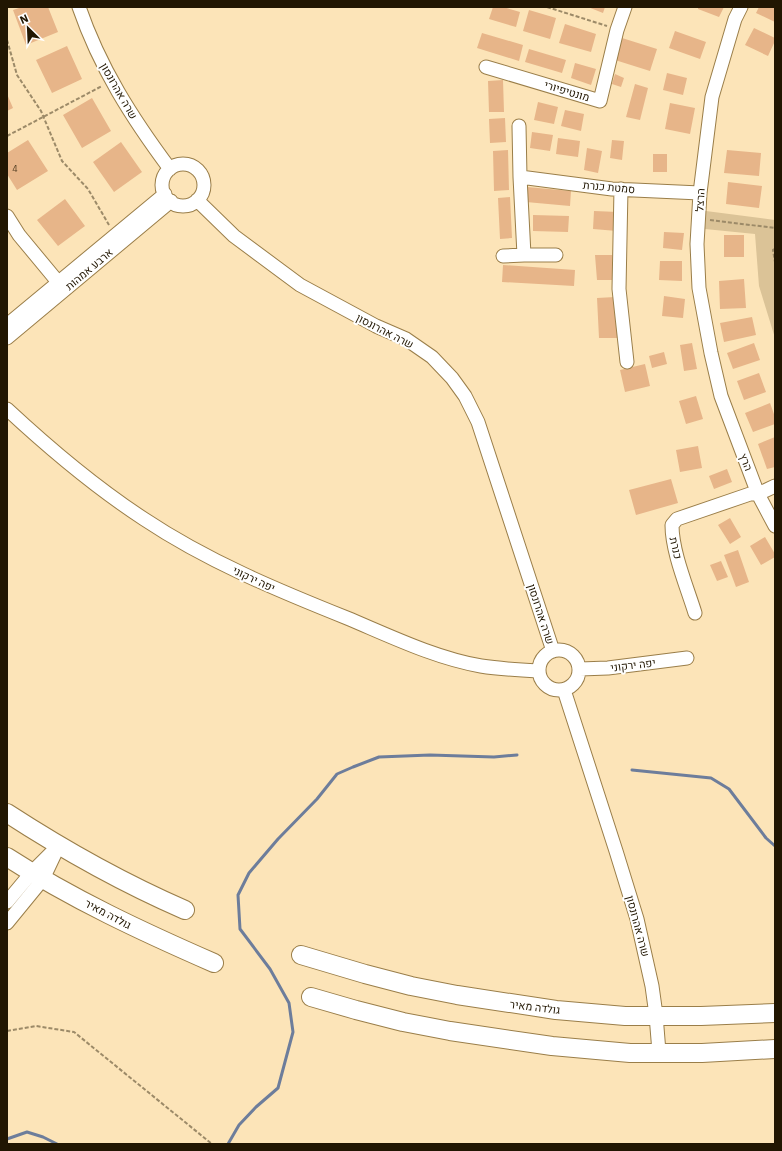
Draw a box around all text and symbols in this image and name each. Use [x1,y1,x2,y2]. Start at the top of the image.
north arrow [8,8,48,48]
text: N [17,11,30,27]
street label: שרה אהרונסון [97,60,141,122]
street label: מונטיפיורי [543,78,591,104]
house number: 4 [12,163,18,174]
street label: סמטת כנרת [582,178,636,196]
street label: הרצל [692,188,708,212]
street label: ארבע אמהות [62,245,116,293]
street label: שרה אהרונסון [354,311,416,351]
street label: הרץ [736,451,756,473]
street label: כנרת [667,536,685,560]
street label: יפה ירקוני [230,563,278,595]
street label: שרה אהרונסון [525,582,557,646]
street label: יפה ירקוני [610,655,656,675]
street label: שרה אהרונסון [623,894,653,958]
street label: גולדה מאיר [82,896,134,932]
street label: גולדה מאיר [509,997,561,1017]

